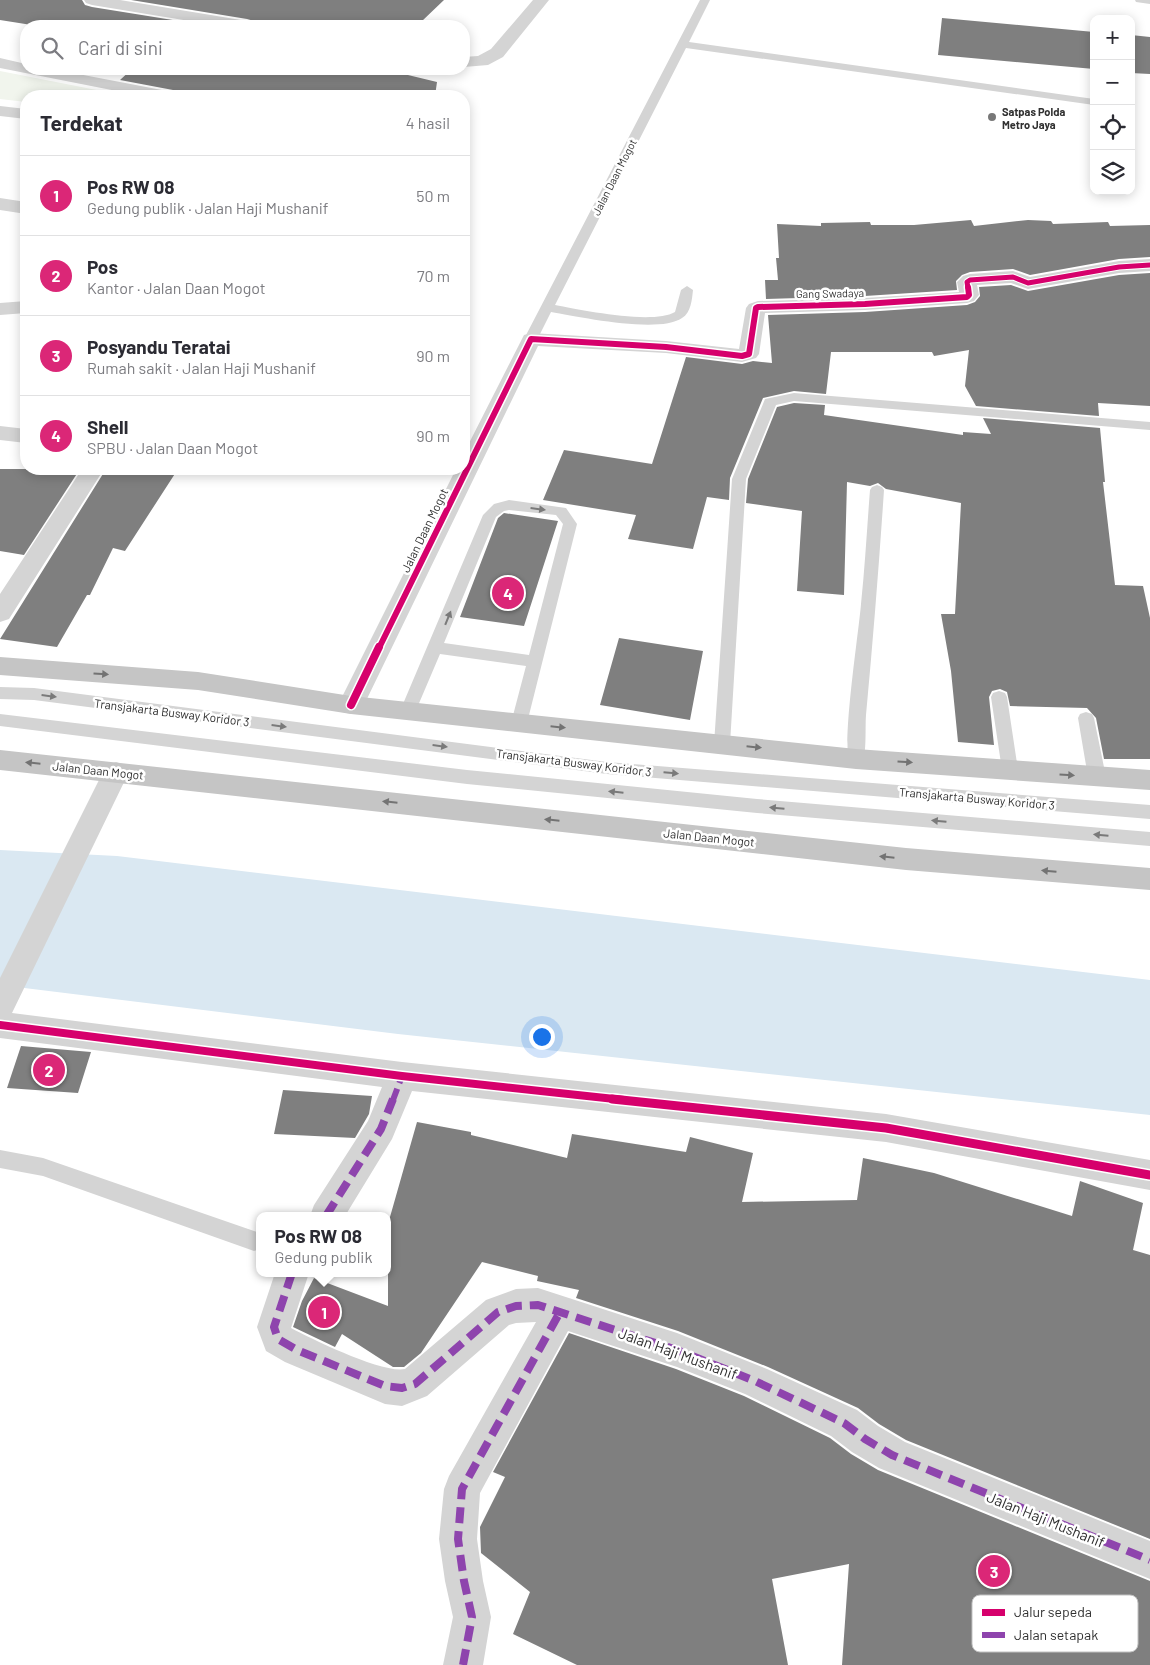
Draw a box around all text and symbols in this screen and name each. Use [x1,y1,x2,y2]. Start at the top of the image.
map controls [1090,15,1135,195]
button: + [1090,15,1135,60]
search box [20,20,470,75]
icon: search [38,34,66,62]
text: Cari di sini [78,36,163,59]
button: − [1090,60,1135,105]
place label: Satpas Polda Metro Jaya [1002,105,1065,131]
button: locate [1090,105,1135,150]
text: Terdekat [40,110,123,135]
marker: Satpas Polda Metro Jaya [986,111,998,123]
text: 4 hasil [406,113,450,132]
street label: Jalan Daan Mogot [589,137,639,217]
button: layers [1090,150,1135,195]
text: Pos RW 08 [87,175,175,198]
text: 1 [53,186,59,205]
text: 50 m [416,186,450,205]
text: Gedung publik · Jalan Haji Mushanif [87,198,329,217]
text: Pos [87,255,118,278]
text: 2 [52,266,60,285]
text: 70 m [417,266,450,285]
text: Kantor · Jalan Daan Mogot [87,278,266,297]
street label: Gang Swadaya [796,286,864,300]
text: Posyandu Teratai [87,335,231,358]
text: 3 [52,346,60,365]
text: 90 m [416,346,450,365]
text: Rumah sakit · Jalan Haji Mushanif [87,358,316,377]
text: Shell [87,415,128,438]
text: 4 [51,426,61,445]
text: 90 m [416,426,450,445]
text: SPBU · Jalan Daan Mogot [87,438,258,457]
street label: Jalan Daan Mogot [398,486,450,574]
one-way arrow [531,505,547,513]
pin: 4 [492,574,524,612]
one-way arrow [445,610,452,625]
one-way arrow [93,670,109,678]
one-way arrow [41,692,57,700]
street label: Transjakarta Busway Koridor 3 [94,696,250,728]
one-way arrow [272,722,288,730]
one-way arrow [550,723,566,731]
one-way arrow [433,742,449,750]
one-way arrow [746,743,762,751]
street label: Transjakarta Busway Koridor 3 [496,746,652,778]
street label: Jalan Daan Mogot [52,758,144,782]
one-way arrow [25,759,41,767]
one-way arrow [897,759,913,767]
one-way arrow [664,769,680,777]
one-way arrow [1059,771,1075,779]
street label: Transjakarta Busway Koridor 3 [899,784,1055,812]
one-way arrow [608,788,624,796]
one-way arrow [382,798,398,806]
one-way arrow [769,804,785,812]
one-way arrow [543,816,559,824]
one-way arrow [931,817,947,825]
street label: Jalan Daan Mogot [663,825,755,849]
one-way arrow [1093,830,1109,838]
one-way arrow [879,853,895,861]
one-way arrow [1041,866,1057,874]
your location [529,1024,555,1050]
pin: 2 [33,1051,65,1089]
popup [256,1212,391,1277]
text: Pos RW 08 [275,1224,362,1247]
text: Gedung publik [275,1247,372,1266]
pin: 1 [308,1293,340,1331]
street label: Jalan Haji Mushanif [616,1323,740,1383]
street label: Jalan Haji Mushanif [984,1487,1108,1551]
pin: 3 [978,1552,1010,1590]
legend [972,1595,1138,1652]
text: Jalur sepeda [1014,1603,1092,1620]
text: Jalan setapak [1014,1626,1098,1643]

